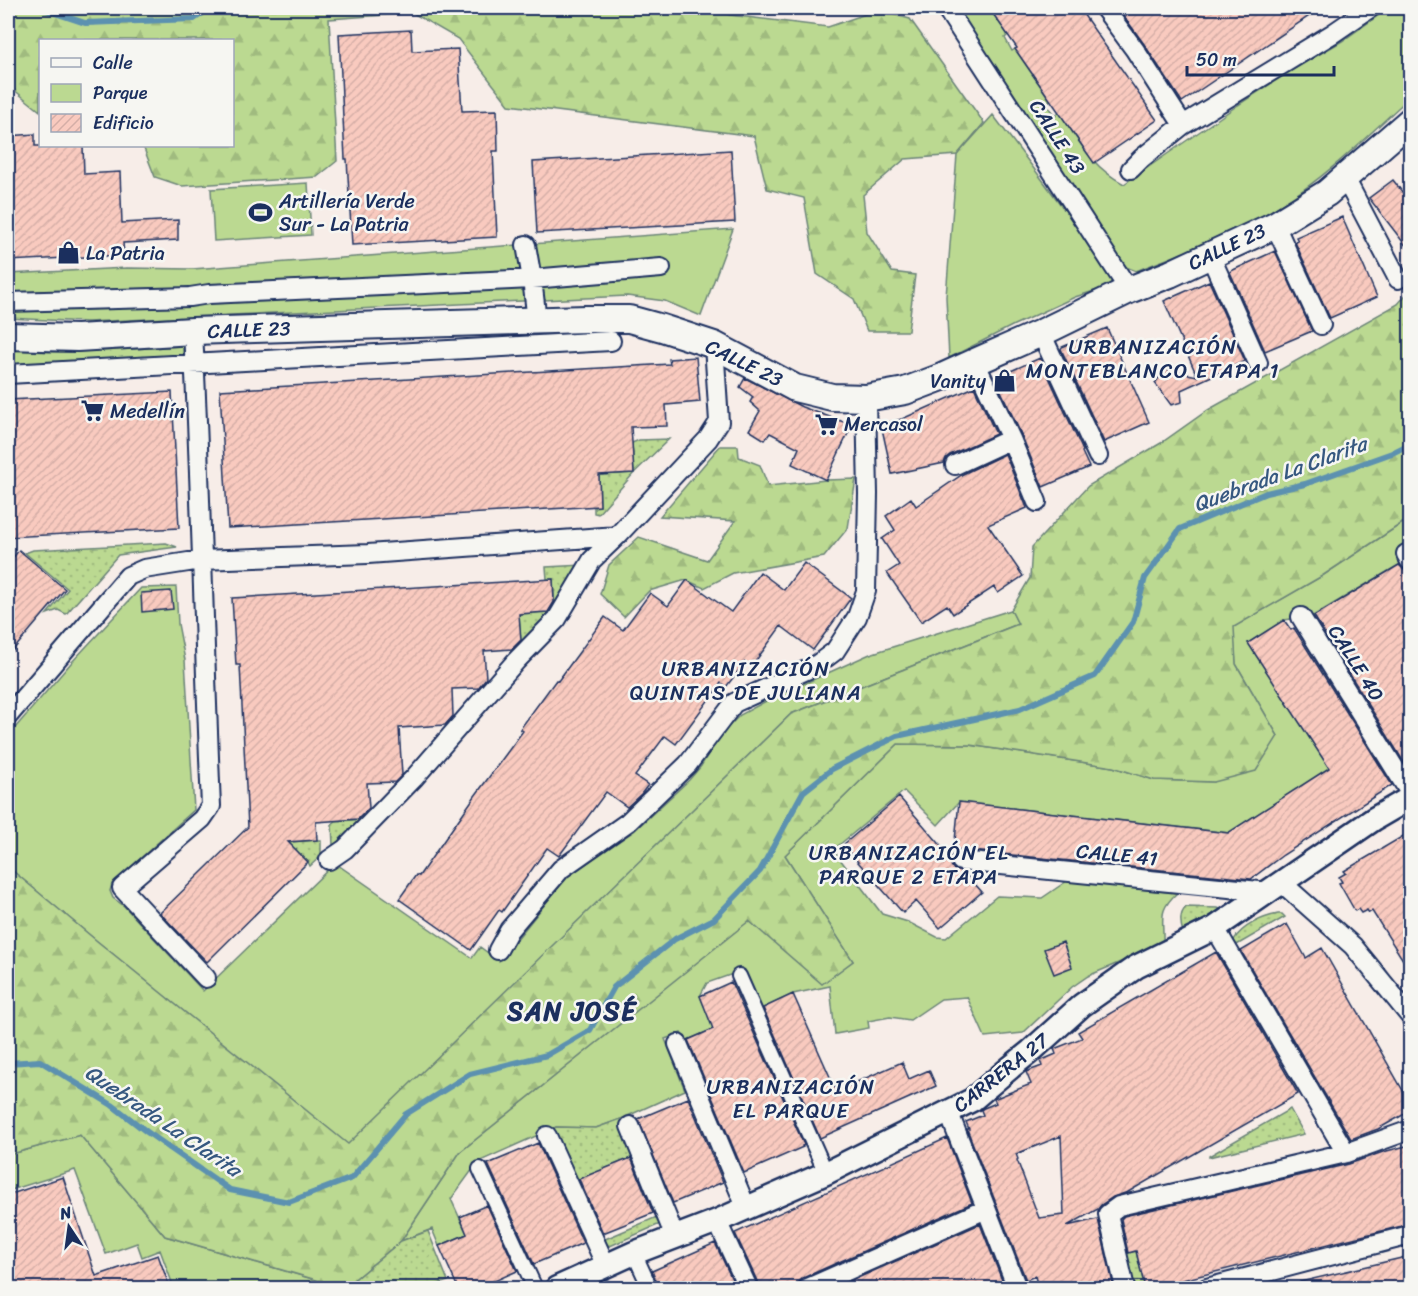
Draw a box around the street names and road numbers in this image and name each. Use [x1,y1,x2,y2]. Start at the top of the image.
street label: CALLE 43 [1019,92,1095,182]
street label: CALLE 23 [1182,214,1272,280]
street label: CALLE 23 [207,311,291,349]
street label: CALLE 23 [699,329,789,397]
street label: CALLE 40 [1318,617,1394,709]
street label: CALLE 41 [1075,833,1159,877]
street label: CARRERA 27 [945,1023,1058,1122]

